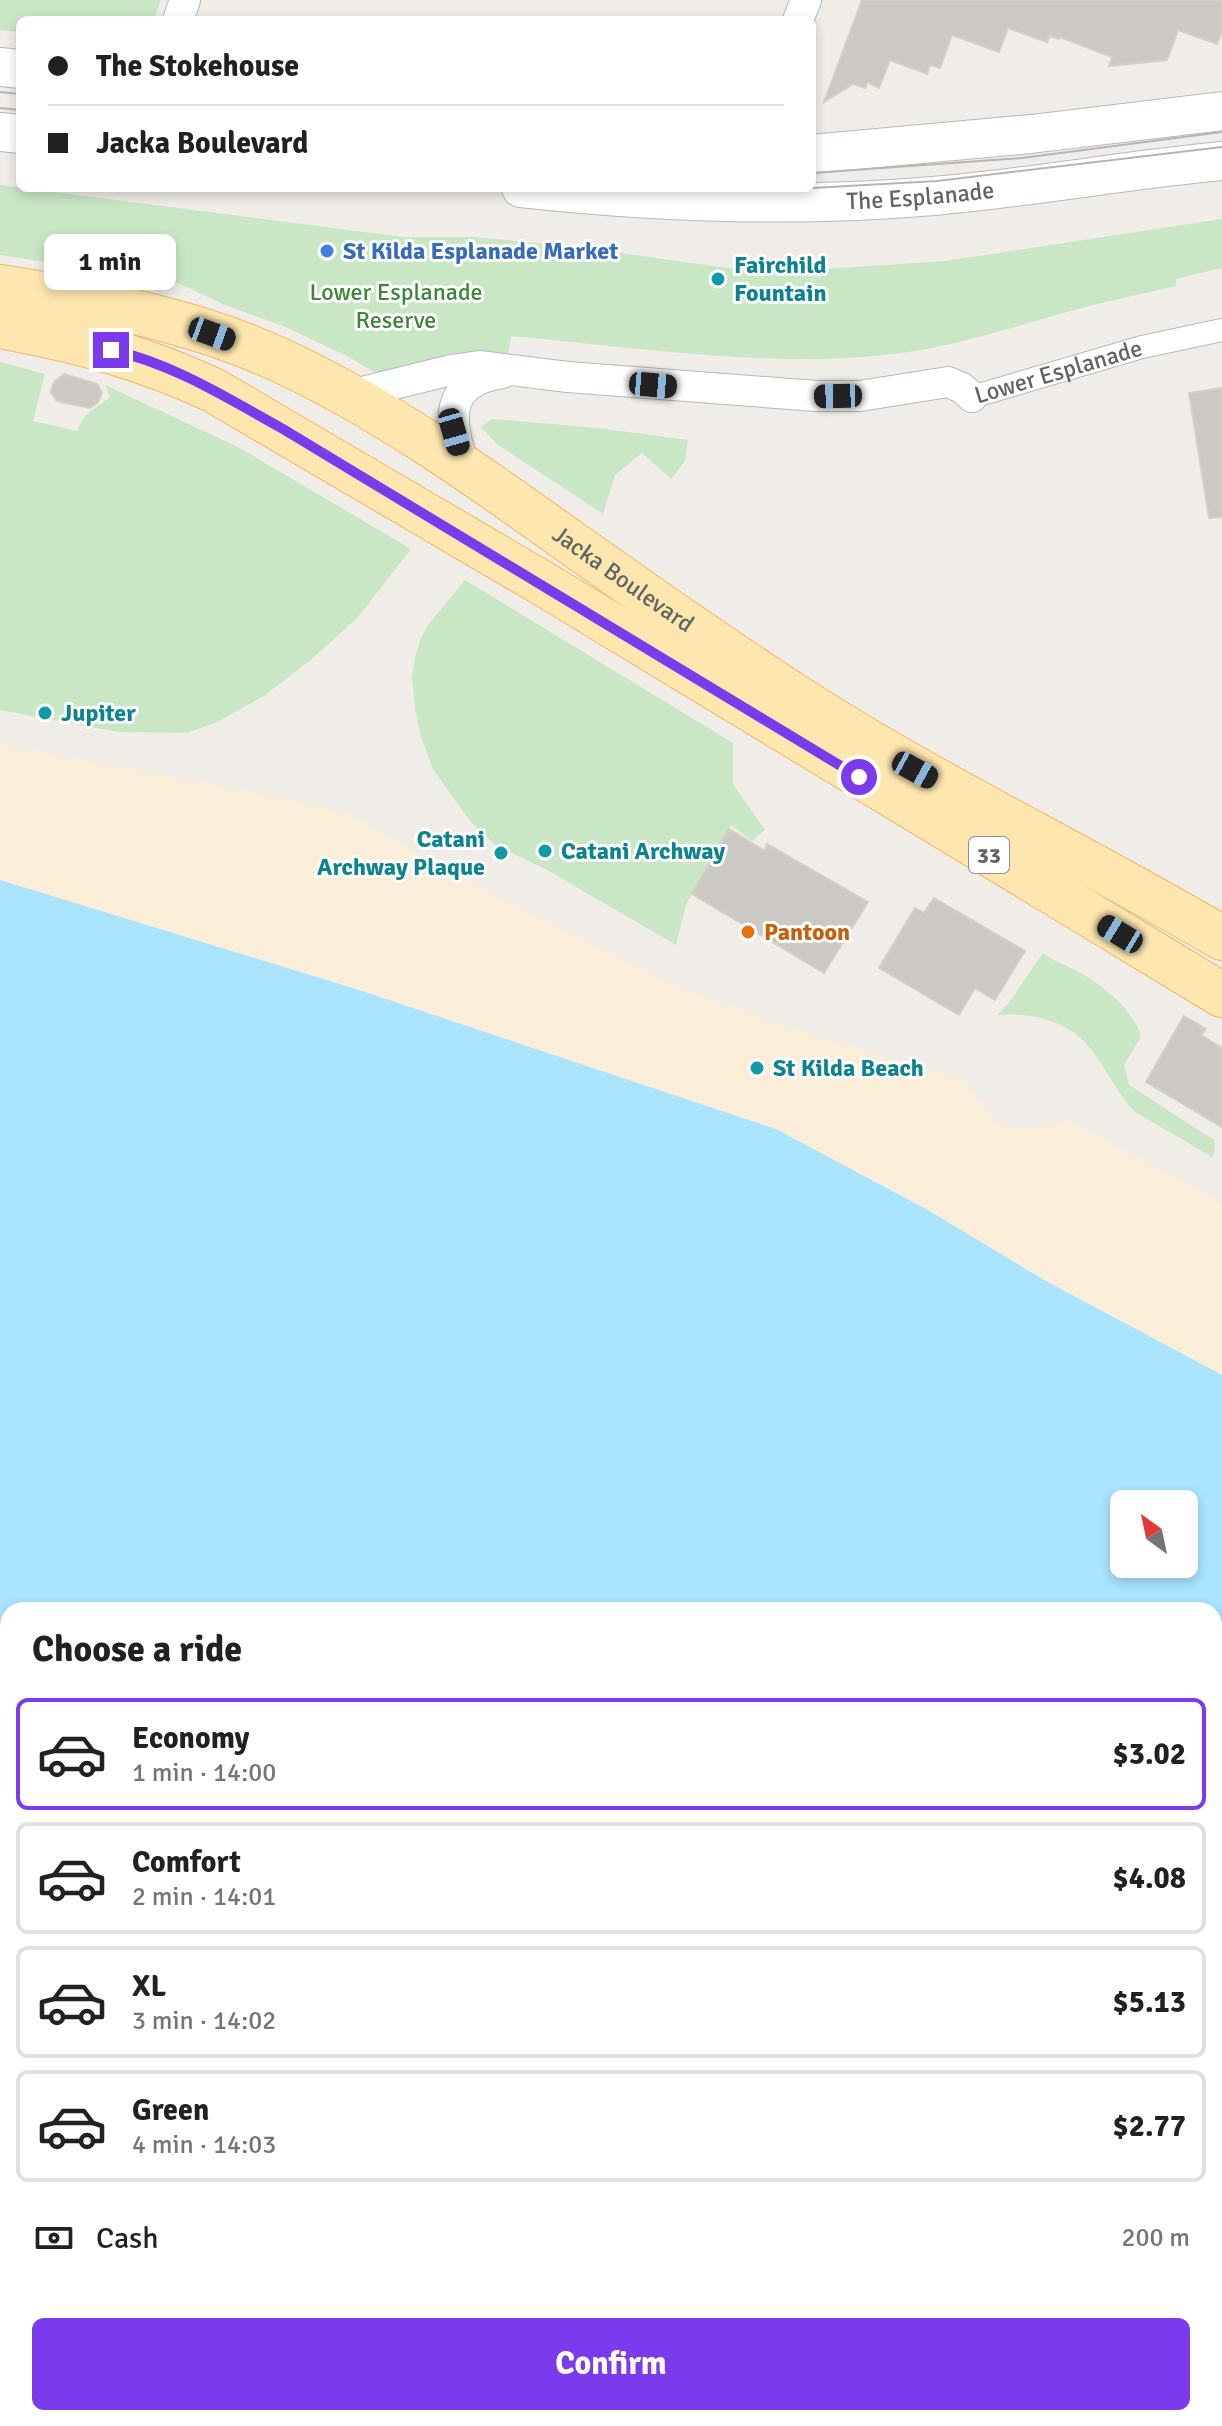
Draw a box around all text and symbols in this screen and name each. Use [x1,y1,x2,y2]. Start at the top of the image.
text: The Stokehouse [96,48,299,85]
text: Jacka Boulevard [96,125,308,162]
street label: The Esplanade [846,175,996,216]
callout: 1 min [45,234,177,290]
place label: St Kilda Esplanade Market [343,236,618,266]
marker: St Kilda Esplanade Market [318,242,336,260]
text: 1 min [79,246,141,278]
place label: Fairchild Fountain [734,250,827,308]
marker: Fairchild Fountain [709,270,727,288]
park label: Lower Esplanade Reserve [309,277,483,335]
car [185,315,239,353]
route end [93,332,129,368]
street label: Lower Esplanade [971,333,1146,410]
car [628,371,678,399]
car [814,384,862,408]
car [436,406,472,458]
street label: Jacka Boulevard [547,519,700,639]
place label: Jupiter [61,698,136,728]
marker: Jupiter [36,704,54,722]
car [888,748,942,792]
route start [841,759,877,795]
place label: Catani Archway Plaque [317,824,485,882]
place label: Catani Archway [561,836,725,866]
road number: 33 [969,837,1009,873]
marker: Catani Archway [536,842,554,860]
marker: Catani Archway Plaque [492,844,510,862]
car [1093,911,1147,957]
place label: Pantoon [764,917,850,947]
marker: Pantoon [739,923,757,941]
place label: St Kilda Beach [773,1053,924,1083]
marker: St Kilda Beach [748,1059,766,1077]
north arrow [1110,1490,1198,1578]
map controls [1110,1490,1198,1578]
text: Choose a ride [32,1627,242,1672]
icon: car [36,1718,108,1790]
text: Economy [132,1720,249,1757]
text: $3.02 [1113,1736,1186,1773]
text: 1 min · 14:00 [132,1757,276,1789]
icon: car [36,1842,108,1914]
text: Comfort [132,1844,241,1881]
text: $4.08 [1113,1860,1186,1897]
text: 2 min · 14:01 [132,1881,276,1913]
icon: car [36,1966,108,2038]
text: XL [132,1968,166,2005]
text: $5.13 [1113,1984,1186,2021]
text: 3 min · 14:02 [132,2005,276,2037]
icon: car [36,2090,108,2162]
text: Green [132,2092,209,2129]
text: $2.77 [1113,2108,1186,2145]
text: 4 min · 14:03 [132,2129,276,2161]
icon: cash [32,2216,76,2260]
text: Cash [96,2220,159,2257]
text: 200 m [1121,2222,1190,2254]
button: Confirm [32,2318,1190,2410]

